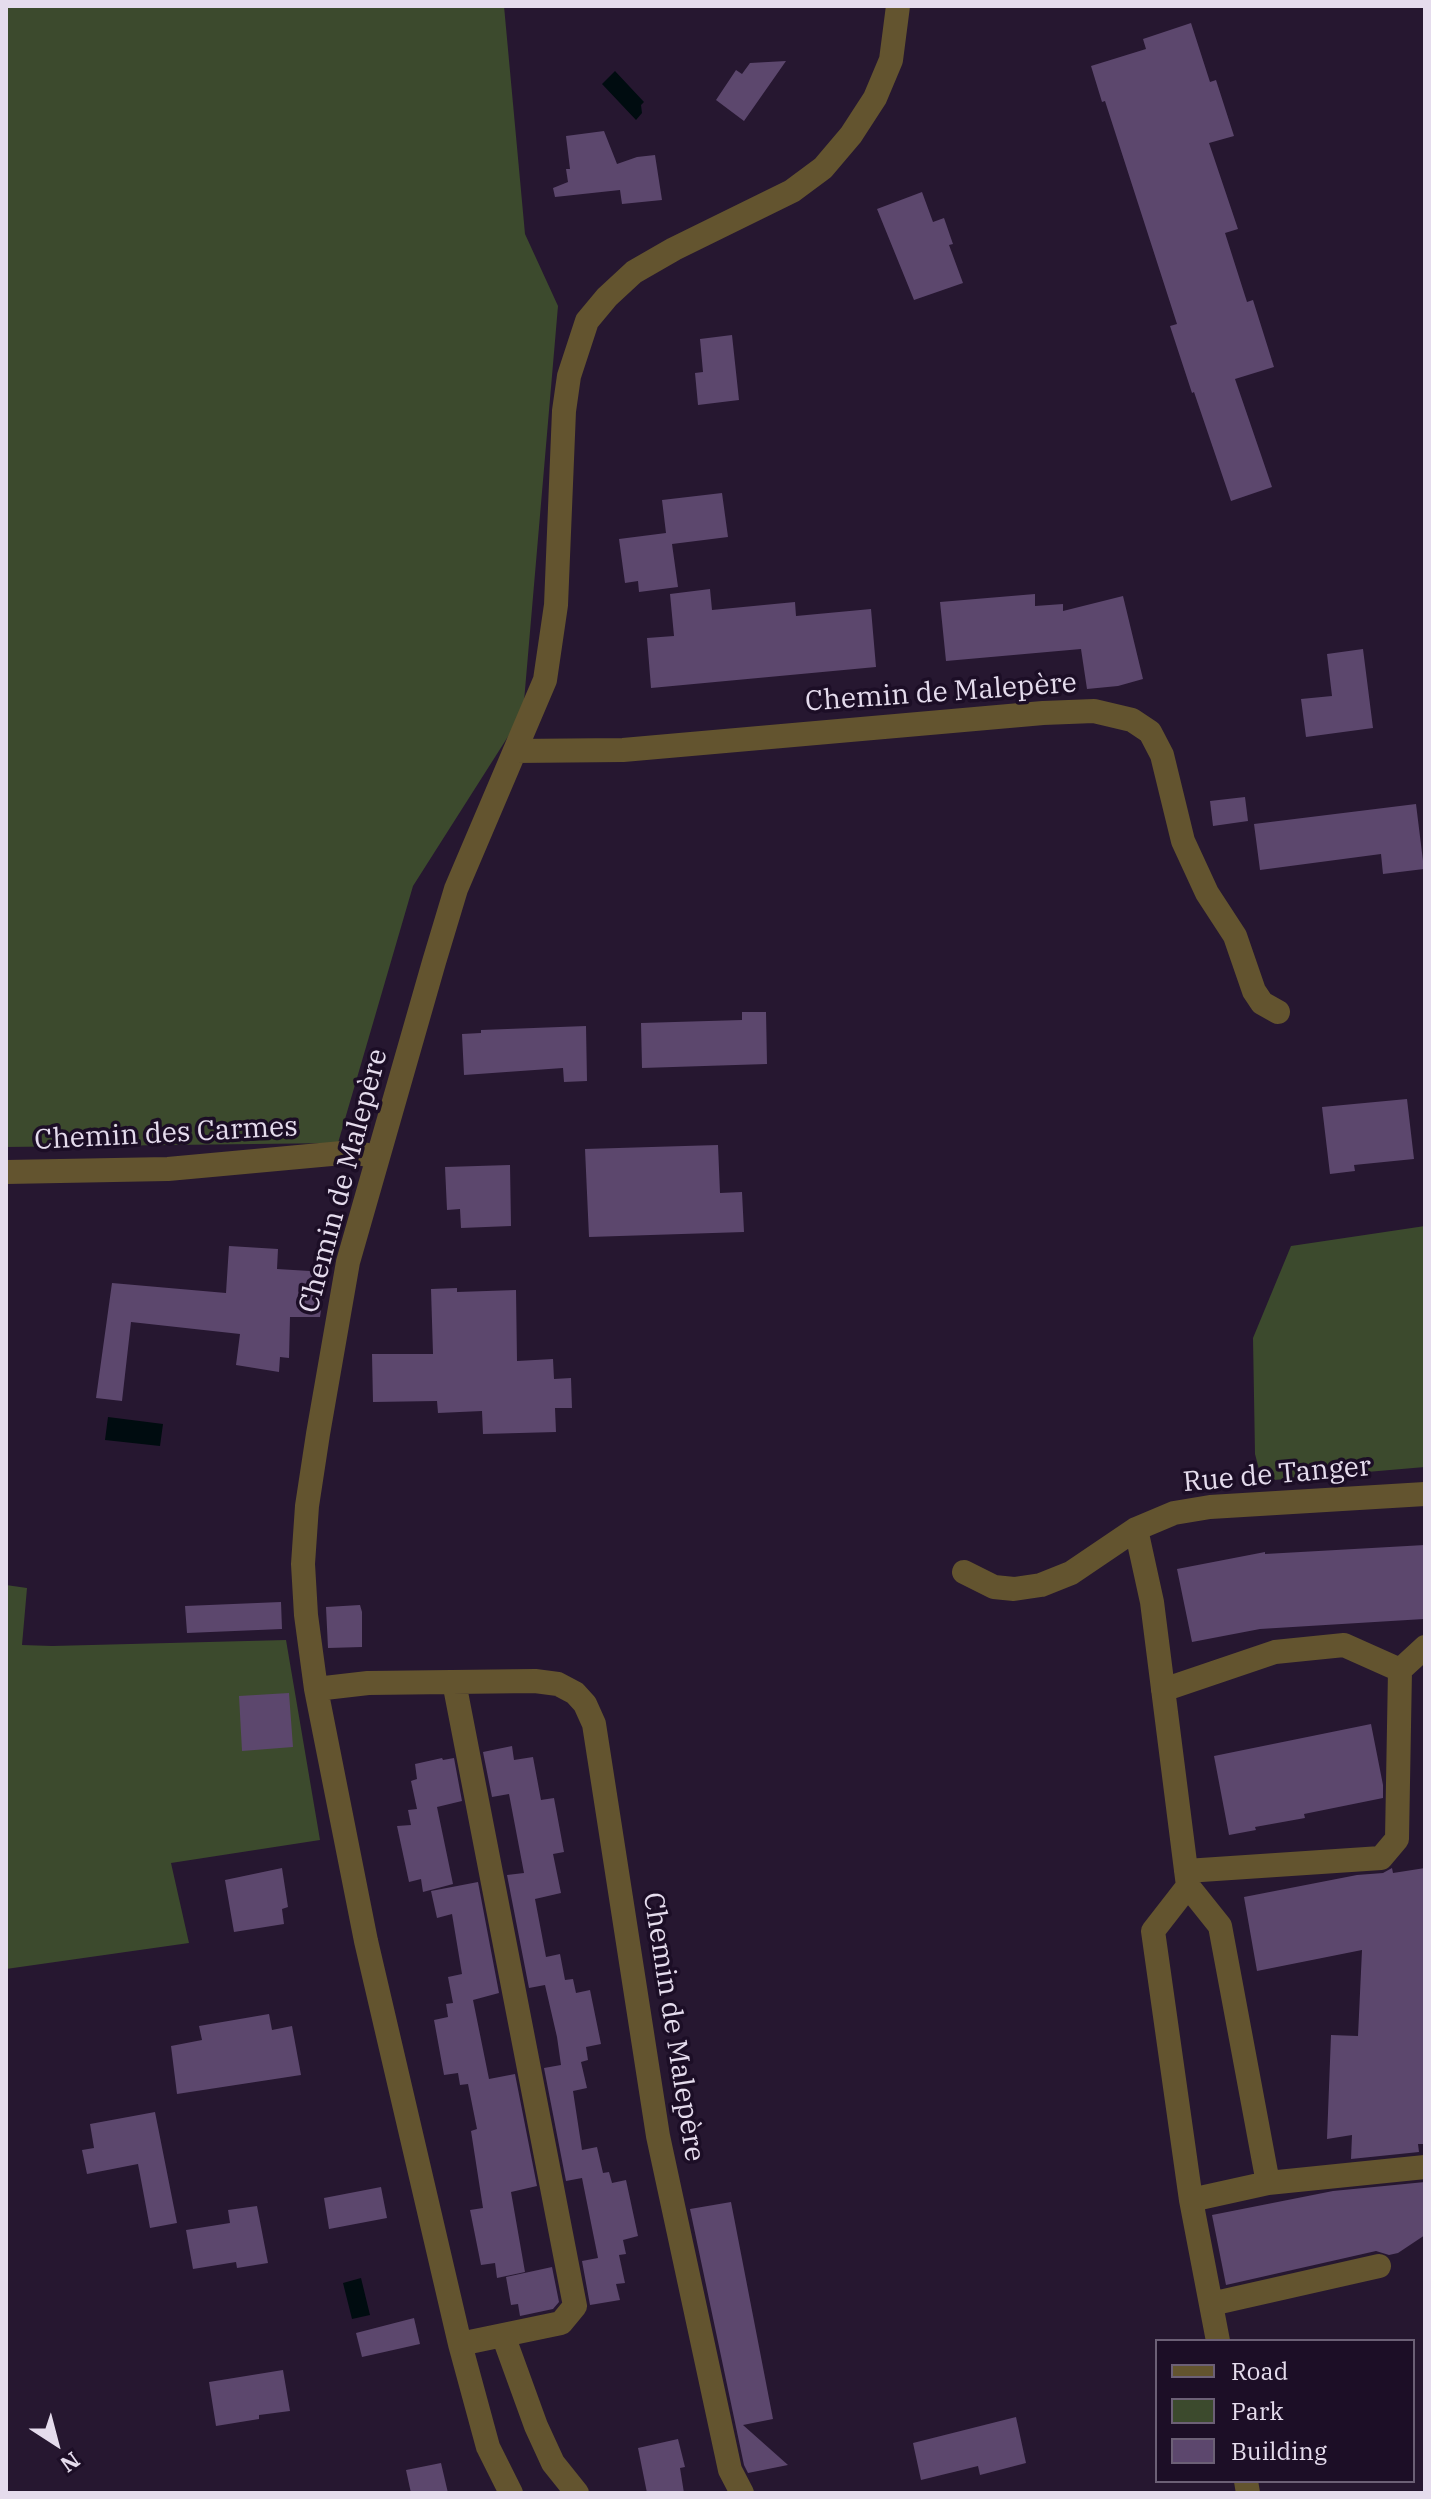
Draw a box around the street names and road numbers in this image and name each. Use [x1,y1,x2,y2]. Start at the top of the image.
street label: Chemin de Malepère [804,667,1078,719]
street label: Chemin de Malepère [293,1045,395,1317]
street label: Chemin des Carmes [33,1110,299,1158]
street label: Rue de Tanger [1181,1450,1373,1500]
street label: Chemin de Malepère [635,1890,711,2164]

